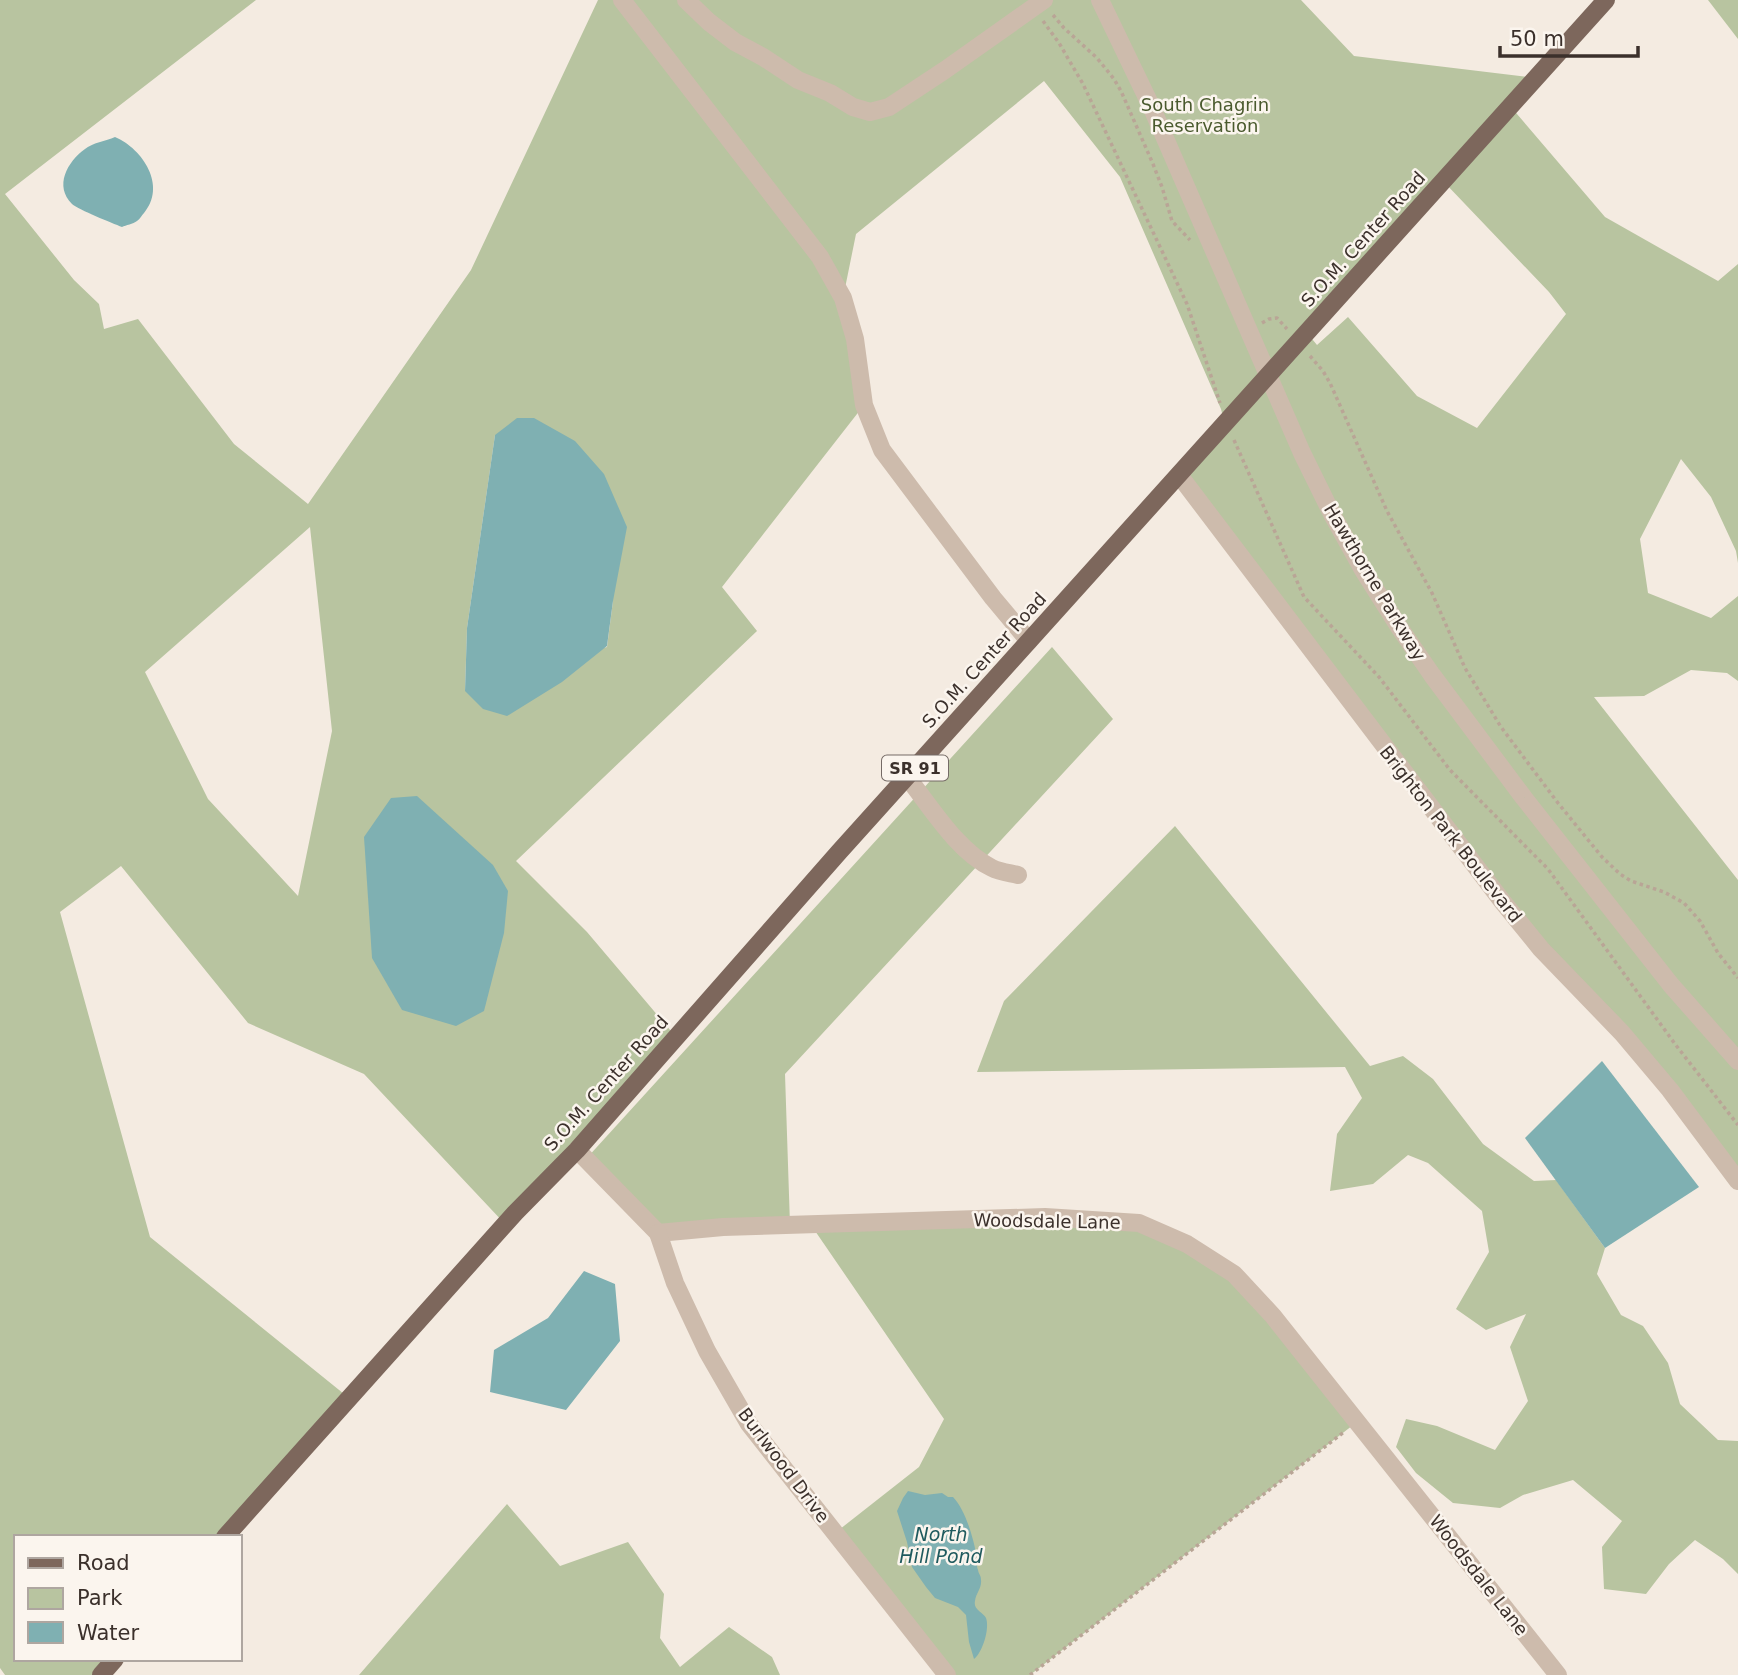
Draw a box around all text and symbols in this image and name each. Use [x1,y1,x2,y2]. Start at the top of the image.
scale bar [1500,14,1638,58]
text: 50 m [1510,27,1564,51]
park label: South Chagrin Reservation [1141,94,1269,136]
street label: S.O.M. Center Road [1297,167,1429,311]
street label: Hawthorne Parkway [1320,500,1430,665]
street label: S.O.M. Center Road [918,588,1050,732]
street label: Brighton Park Boulevard [1375,741,1527,927]
road number: SR 91 [882,755,948,780]
street label: S.O.M. Center Road [540,1011,672,1155]
street label: Woodsdale Lane [973,1209,1121,1233]
street label: Burlwood Drive [734,1404,834,1526]
street label: Woodsdale Lane [1425,1510,1533,1640]
water label: North Hill Pond [899,1523,984,1567]
legend [14,1535,242,1661]
text: Road [77,1551,130,1575]
text: Park [77,1586,123,1610]
text: Water [77,1621,139,1645]

